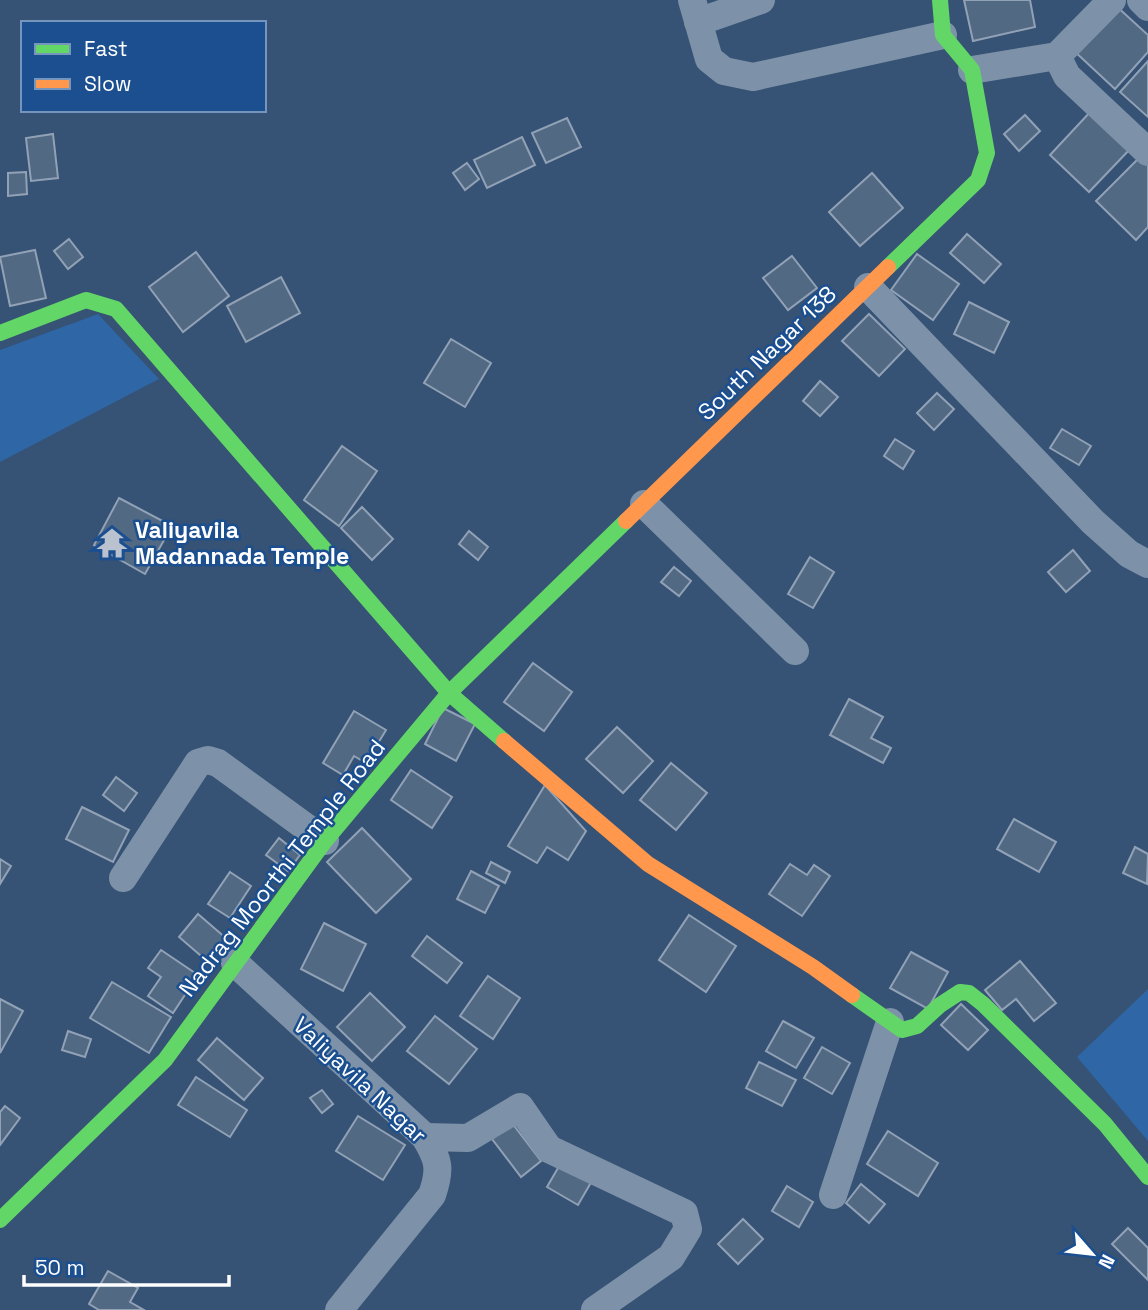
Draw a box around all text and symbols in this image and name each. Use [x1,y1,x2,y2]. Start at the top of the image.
legend [21,21,266,112]
text: Fast [84,35,128,62]
text: Slow [84,70,132,97]
street label: South Nagar 138 [691,279,843,427]
place label: Valiyavila Madannada Temple [135,515,349,571]
temple icon: Valiyavila Madannada Temple [95,526,129,560]
street label: Nadrag Moorthi Temple Road [172,733,392,1003]
street label: Valiyavila Nagar [287,1010,433,1150]
north arrow [1057,1219,1127,1289]
scale bar [24,1244,229,1288]
text: N [1093,1250,1121,1273]
text: 50 m [35,1254,85,1281]

